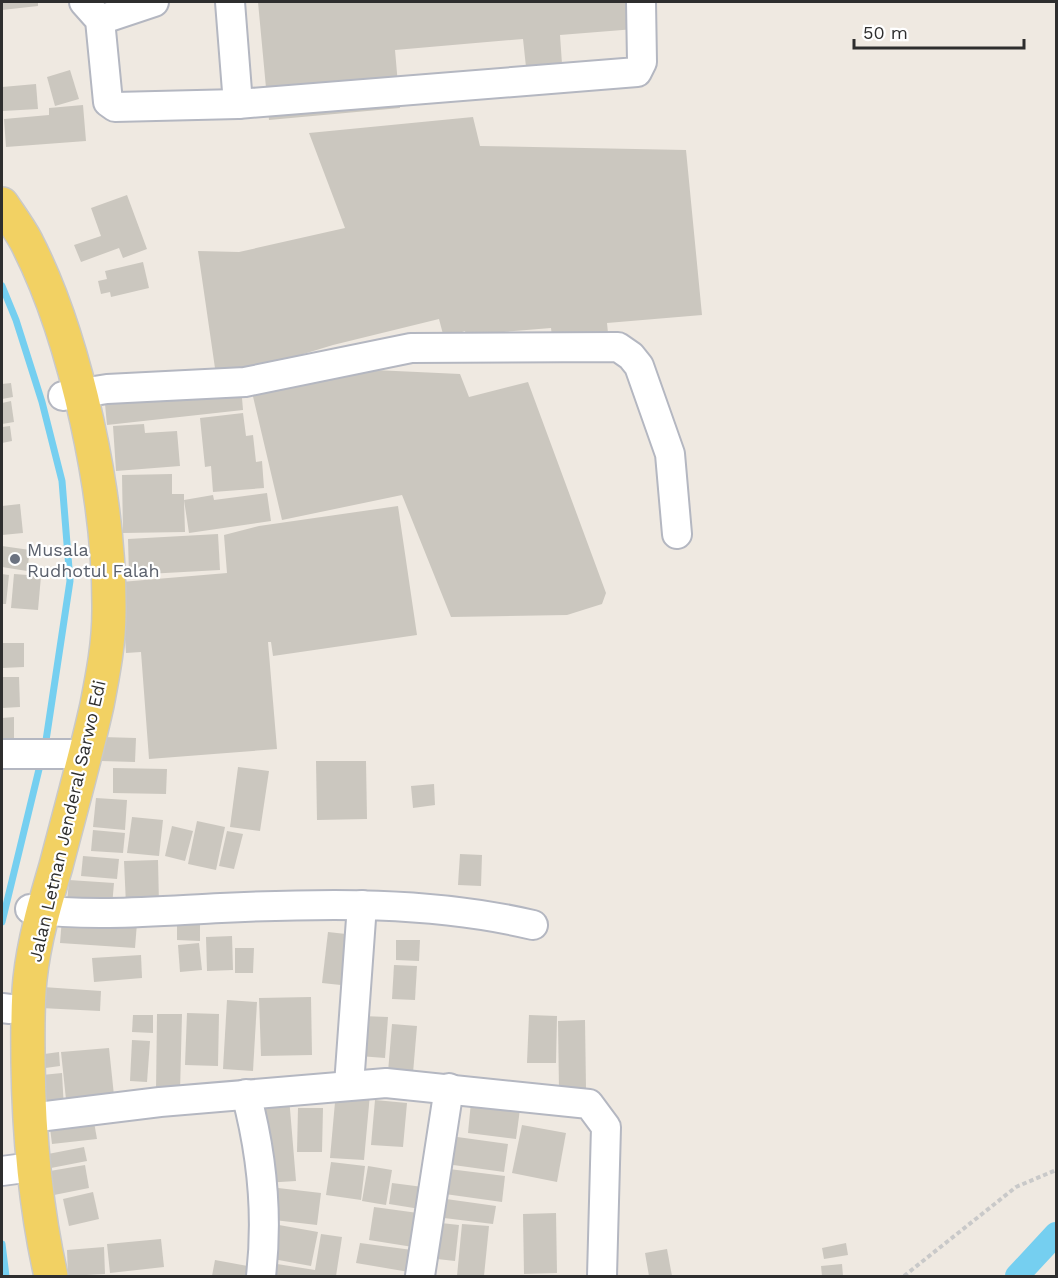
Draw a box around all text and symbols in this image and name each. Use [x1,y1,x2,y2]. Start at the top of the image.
scale bar [854,12,1024,50]
text: 50 m [863,22,908,43]
place label: Musala Rudhotul Falah [27,539,160,581]
marker: Musala Rudhotul Falah [8,552,22,566]
street label: Jalan Letnan Jenderal Sarwo Edi [24,678,110,964]

